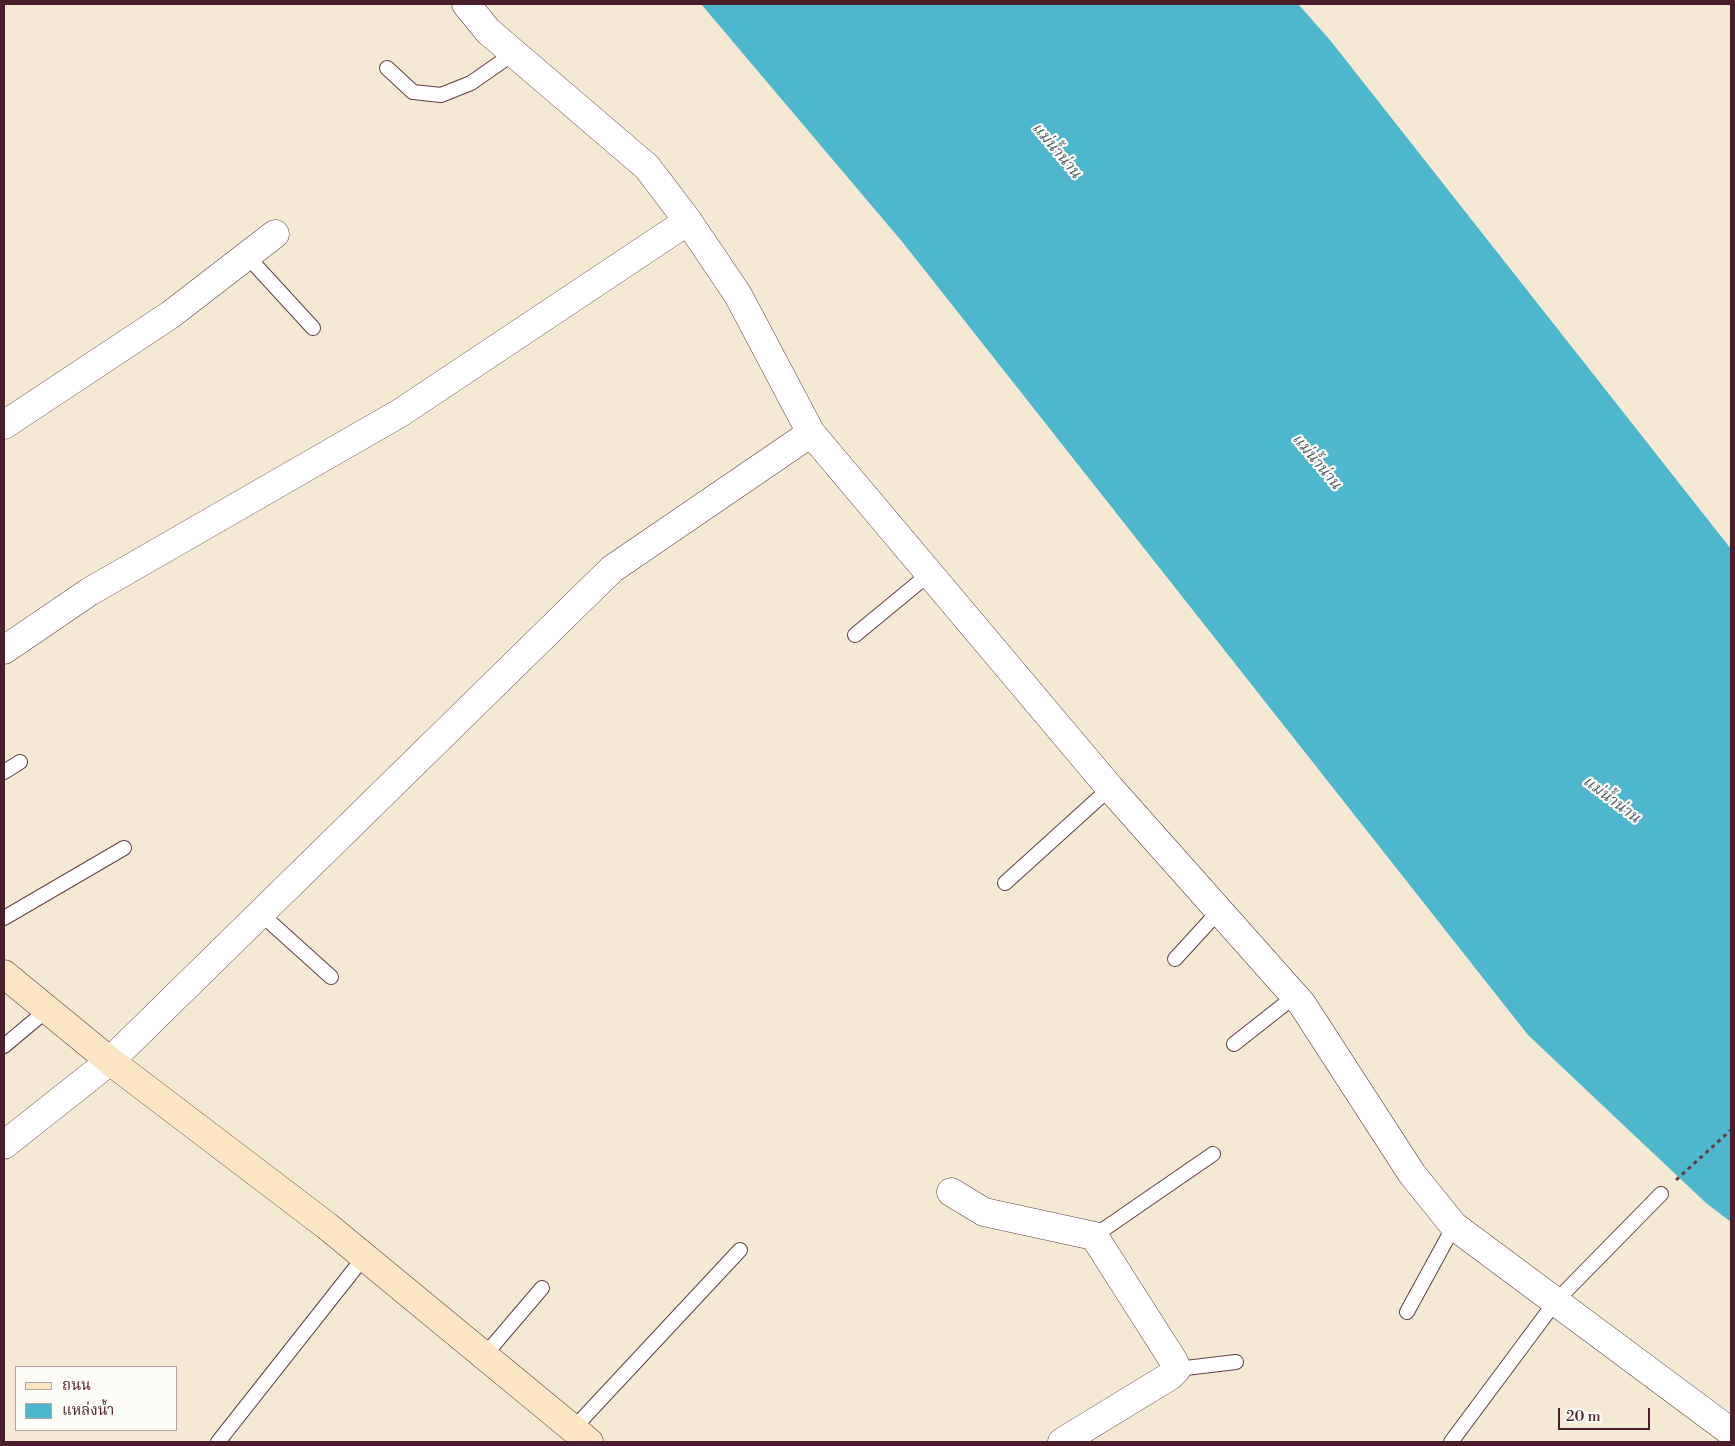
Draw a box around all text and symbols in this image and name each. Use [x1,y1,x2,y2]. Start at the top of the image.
water label: แม่น้ำน่าน [1027,119,1085,183]
water label: แม่น้ำน่าน [1287,430,1345,494]
water label: แม่น้ำน่าน [1578,772,1644,828]
legend [15,1366,178,1431]
text: ถนน [62,1376,91,1395]
scale bar [1560,1398,1652,1430]
text: แหล่งน้ำ [62,1401,114,1420]
text: 20 m [1566,1407,1601,1426]

